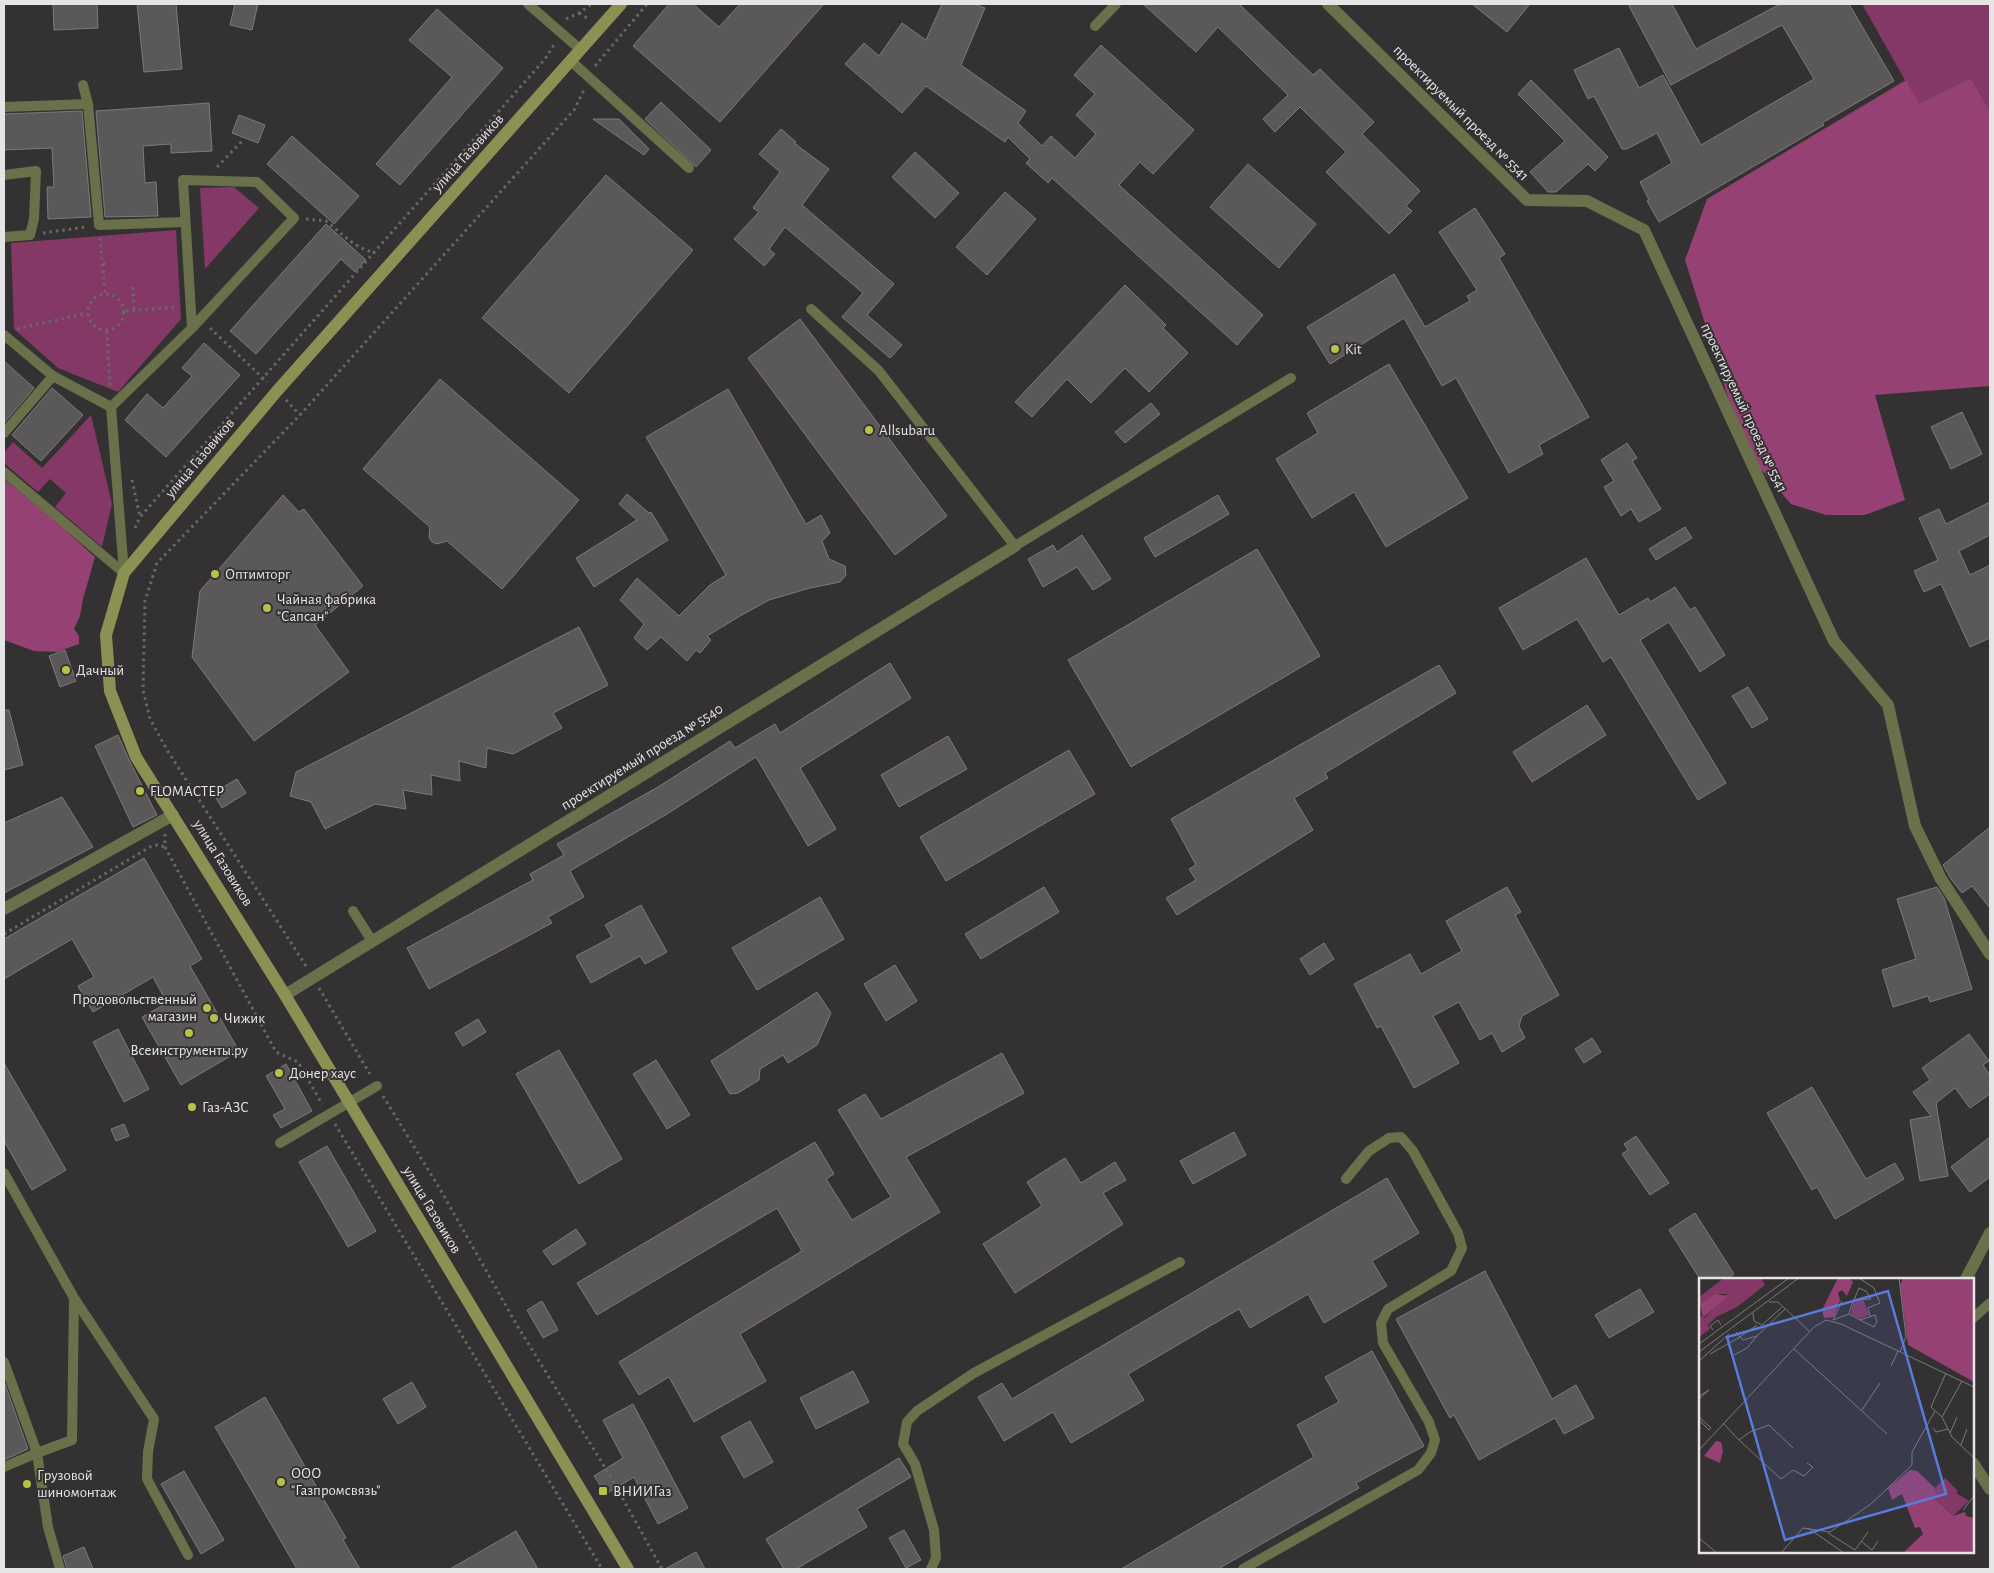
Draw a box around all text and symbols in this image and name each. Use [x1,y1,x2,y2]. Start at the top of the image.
street label: проектируемый проезд № 5541 [1390,42,1532,184]
street label: улица Газовиков [429,111,507,195]
street label: проектируемый проезд № 5541 [1698,321,1790,495]
place label: Kit [1345,342,1362,357]
marker: Kit [1329,343,1341,355]
street label: улица Газовиков [162,415,237,501]
place label: Allsubaru [879,423,936,438]
marker: Allsubaru [863,424,875,436]
place label: Оптимторг [225,567,291,582]
marker: Оптимторг [209,568,221,580]
place label: Чайная фабрика "Сапсан" [277,592,376,624]
marker: Чайная фабрика "Сапсан" [261,602,273,614]
place label: Дачный [76,663,124,678]
marker: Дачный [60,664,72,676]
street label: проектируемый проезд № 5540 [558,701,726,813]
place label: FLOМАСТЕР [150,784,224,799]
marker: FLOМАСТЕР [134,785,146,797]
street label: улица Газовиков [190,816,256,909]
place label: Продовольственный магазин [72,992,197,1024]
marker: Продовольственный магазин [201,1002,213,1014]
place label: Чижик [224,1011,265,1026]
marker: Чижик [208,1012,220,1024]
marker: Всеинструменты.ру [183,1027,195,1039]
place label: Всеинструменты.ру [130,1043,248,1058]
place label: Донер хаус [289,1066,356,1081]
marker: Донер хаус [273,1067,285,1079]
place label: Газ-АЗС [202,1100,249,1115]
marker: Газ-АЗС [186,1101,198,1113]
street label: улица Газовиков [400,1163,464,1256]
inset map [1699,1278,1974,1553]
place label: ООО "Газпромсвязь" [291,1466,380,1498]
place label: Грузовой шиномонтаж [37,1468,117,1500]
marker: ООО "Газпромсвязь" [275,1476,287,1488]
marker: Грузовой шиномонтаж [21,1478,33,1490]
place label: ВНИИГаз [613,1484,671,1499]
marker: ВНИИГаз [597,1485,609,1497]

